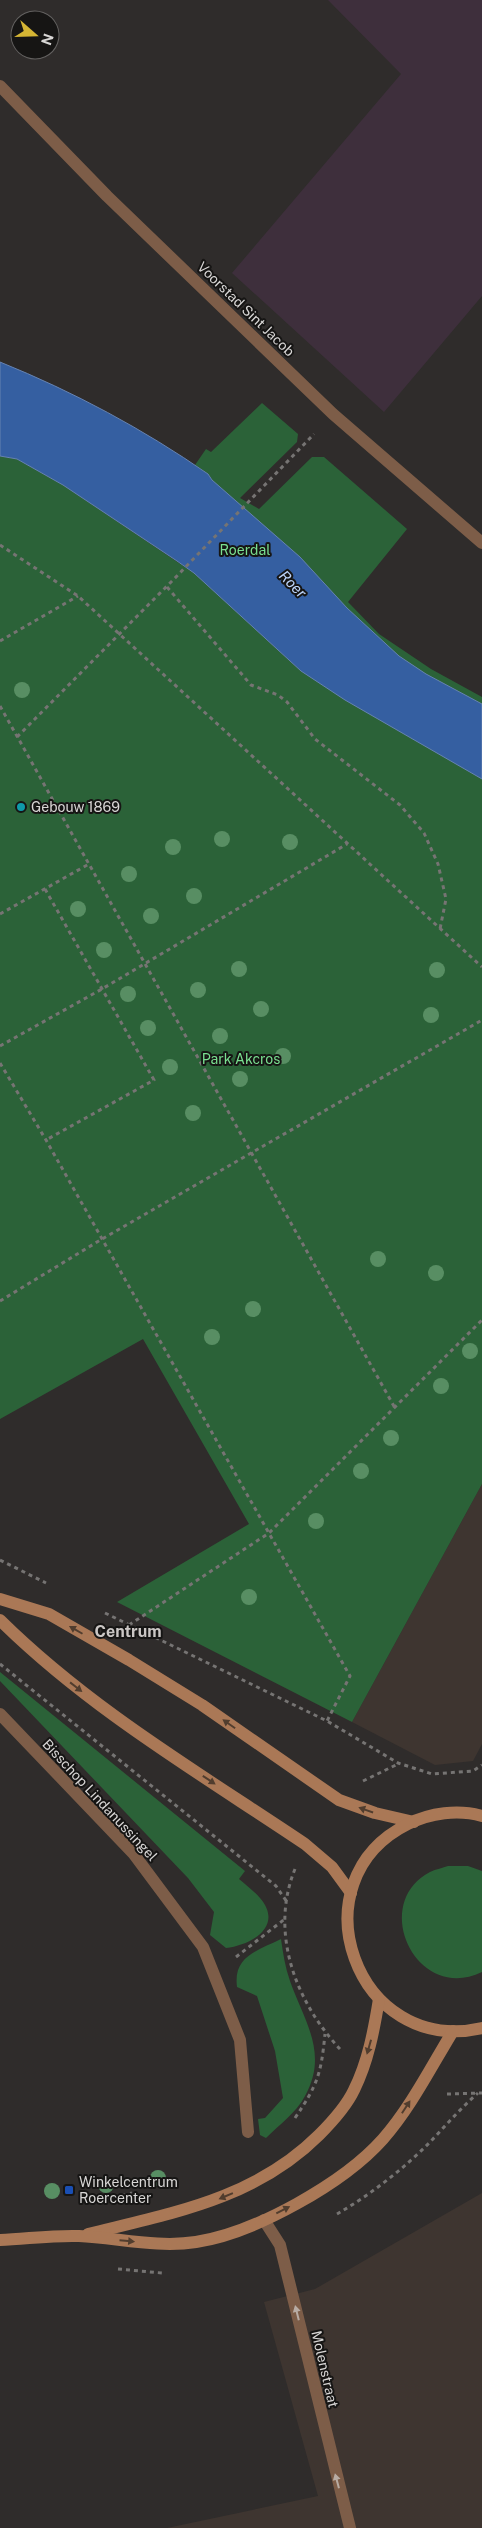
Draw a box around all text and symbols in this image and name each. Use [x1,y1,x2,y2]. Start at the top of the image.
north arrow [10,10,60,60]
text: N [38,32,57,47]
street label: Voorstad Sint Jacob [194,259,298,359]
park label: Roerdal [220,542,270,558]
water label: Roer [276,567,310,601]
place label: Gebouw 1869 [31,799,120,815]
marker: Gebouw 1869 [15,801,27,813]
park label: Park Akcros [202,1051,280,1067]
district label: Centrum [94,1622,162,1641]
one-way arrow [69,1626,83,1634]
one-way arrow [69,1681,82,1692]
one-way arrow [223,1719,236,1729]
street label: Bisschop Lindanussingel [39,1736,161,1864]
one-way arrow [203,1775,216,1785]
one-way arrow [359,1806,374,1813]
one-way arrow [365,2039,373,2054]
one-way arrow [401,2100,411,2114]
place label: Winkelcentrum Roercenter [79,2174,178,2206]
marker: Winkelcentrum Roercenter [63,2184,75,2196]
one-way arrow [219,2193,233,2201]
one-way arrow [276,2206,291,2214]
one-way arrow [119,2237,135,2245]
one-way arrow [293,2306,301,2321]
street label: Molenstraat [308,2329,342,2409]
one-way arrow [333,2473,341,2488]

